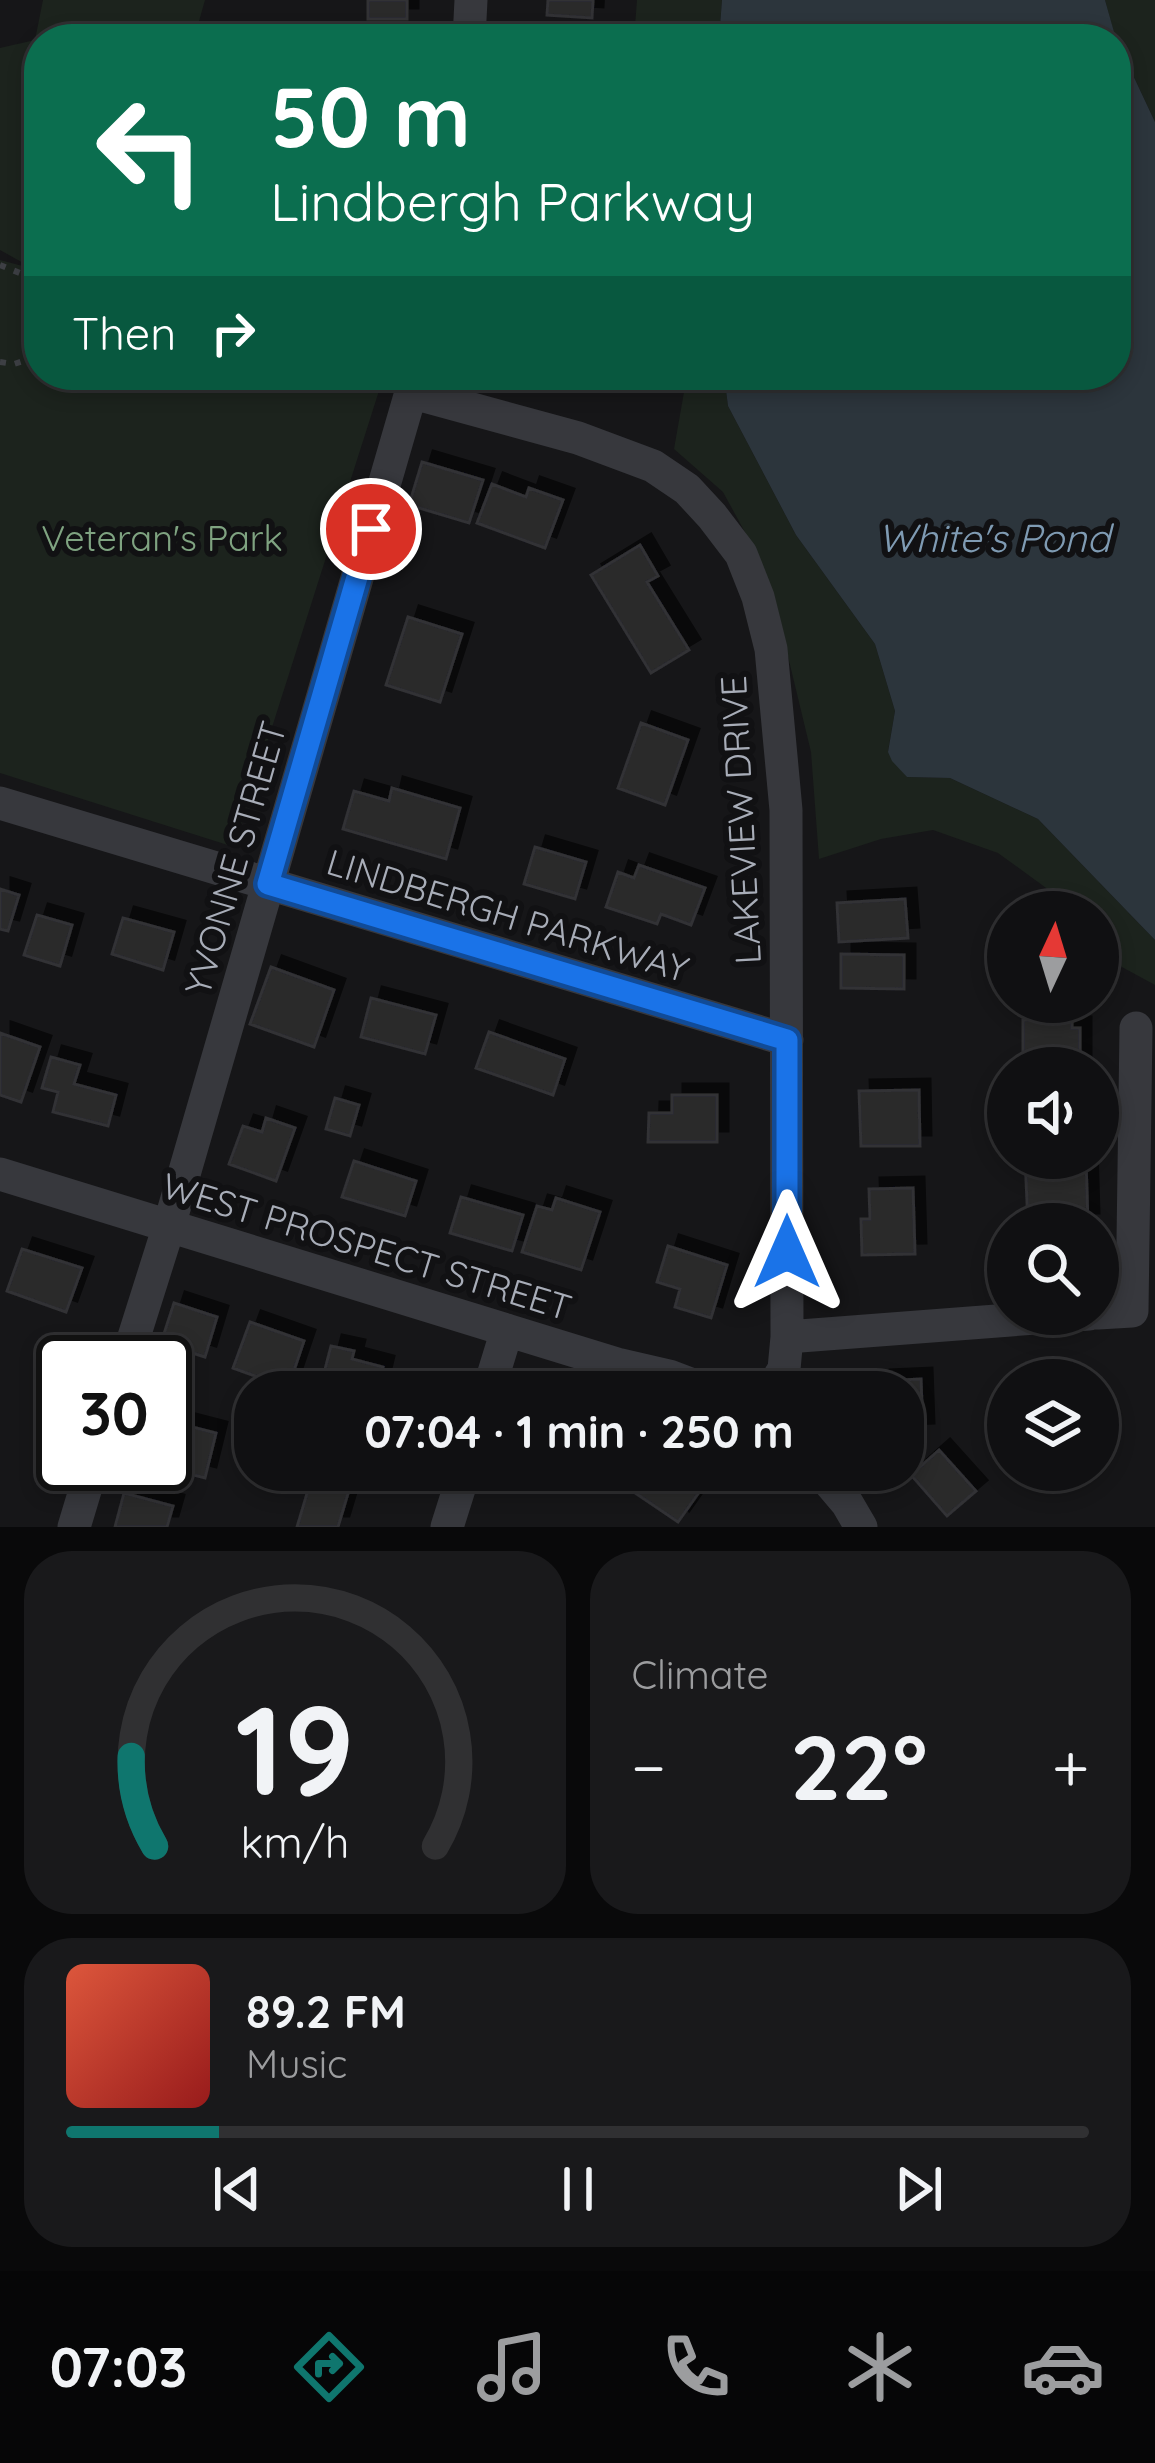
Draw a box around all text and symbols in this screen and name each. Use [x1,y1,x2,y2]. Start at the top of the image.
text: 50 m [270,63,471,168]
icon: left [72,72,228,228]
text: Lindbergh Parkway [270,167,755,235]
icon: right [200,300,266,366]
text: Then [72,305,176,361]
pin [320,478,422,580]
icon: arrive [338,496,404,562]
water label: White's Pond [878,513,1115,562]
park label: Veteran's Park [41,515,283,560]
street label: LAKEVIEW DRIVE [710,675,770,965]
street label: YVONNE STREET [174,716,296,1000]
street label: LINDBERGH PARKWAY [322,839,694,991]
north arrow [987,891,1119,1023]
map controls [987,891,1119,1491]
button: sound [987,1047,1119,1179]
street label: WEST PROSPECT STREET [157,1162,577,1330]
position arrow [724,1189,850,1315]
button: search [987,1203,1119,1335]
speed limit sign: 30 [36,1335,192,1491]
button: layers [987,1359,1119,1491]
text: 07:04 · 1 min · 250 m [364,1403,794,1459]
text: Climate [632,1650,769,1699]
text: 19 [235,1670,354,1826]
text: 22° [790,1710,928,1823]
text: − [632,1725,666,1808]
text: + [1052,1725,1089,1808]
text: km/h [240,1814,349,1868]
text: 89.2 FM [246,1983,406,2039]
text: Music [246,2039,347,2088]
icon: previous [204,2156,270,2222]
icon: pause [545,2156,611,2222]
icon: next [886,2156,952,2222]
icon: directions [287,2325,371,2409]
icon: music [470,2325,554,2409]
icon: phone [654,2325,738,2409]
icon: climate [838,2325,922,2409]
icon: car [1021,2325,1105,2409]
text: 07:03 [50,2333,187,2401]

